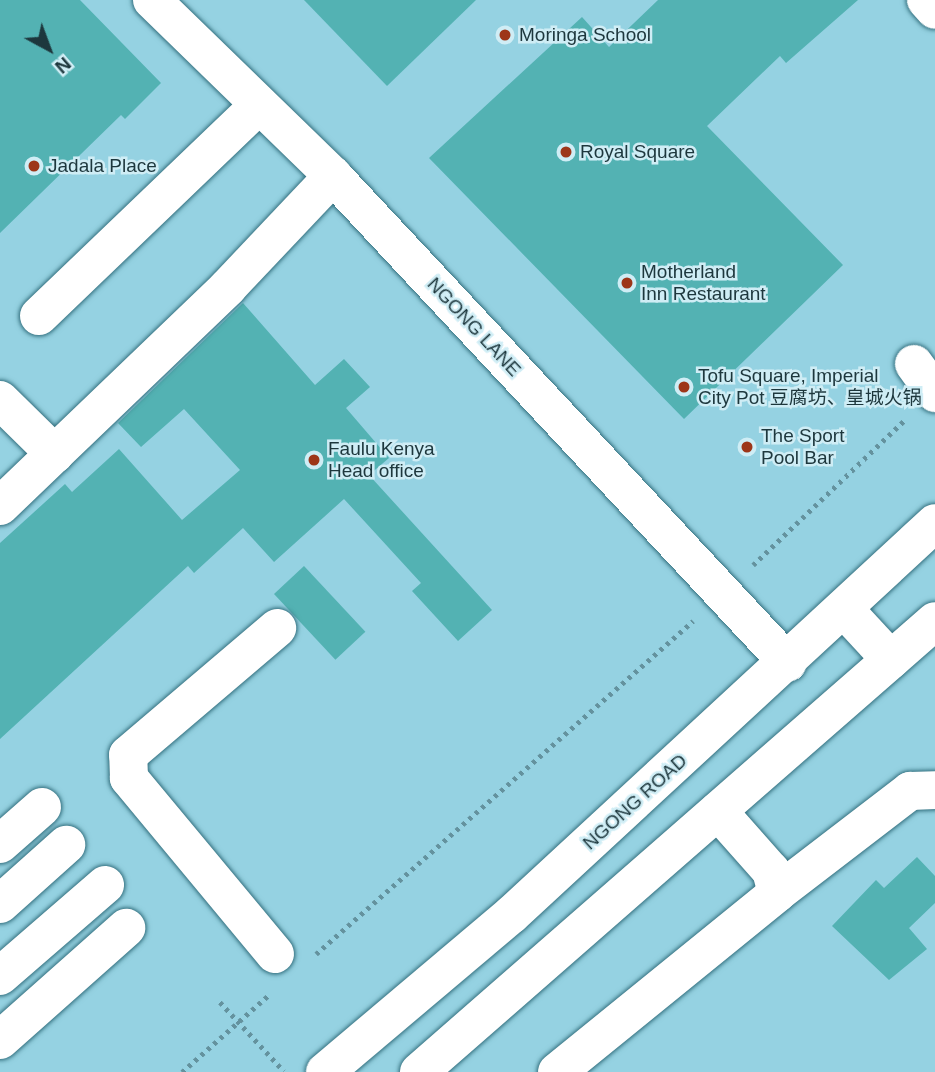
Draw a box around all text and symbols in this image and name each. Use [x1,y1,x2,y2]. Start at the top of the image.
north arrow [14,14,84,84]
place label: Moringa School [519,24,651,46]
marker: Moringa School [497,27,513,43]
text: N [51,53,75,78]
place label: Royal Square [580,141,695,163]
marker: Royal Square [558,144,574,160]
place label: Jadala Place [48,155,157,177]
marker: Jadala Place [26,158,42,174]
place label: Motherland Inn Restaurant [641,261,766,305]
street label: NGONG LANE [422,273,526,381]
marker: Motherland Inn Restaurant [619,275,635,291]
place label: Tofu Square, Imperial City Pot 豆腐坊、皇城火锅 [698,365,922,409]
marker: Tofu Square, Imperial City Pot 豆腐坊、皇城火锅 [676,379,692,395]
place label: The Sport Pool Bar [761,425,844,469]
place label: Faulu Kenya Head office [328,438,435,482]
marker: The Sport Pool Bar [739,439,755,455]
marker: Faulu Kenya Head office [306,452,322,468]
street label: NGONG ROAD [578,749,692,855]

